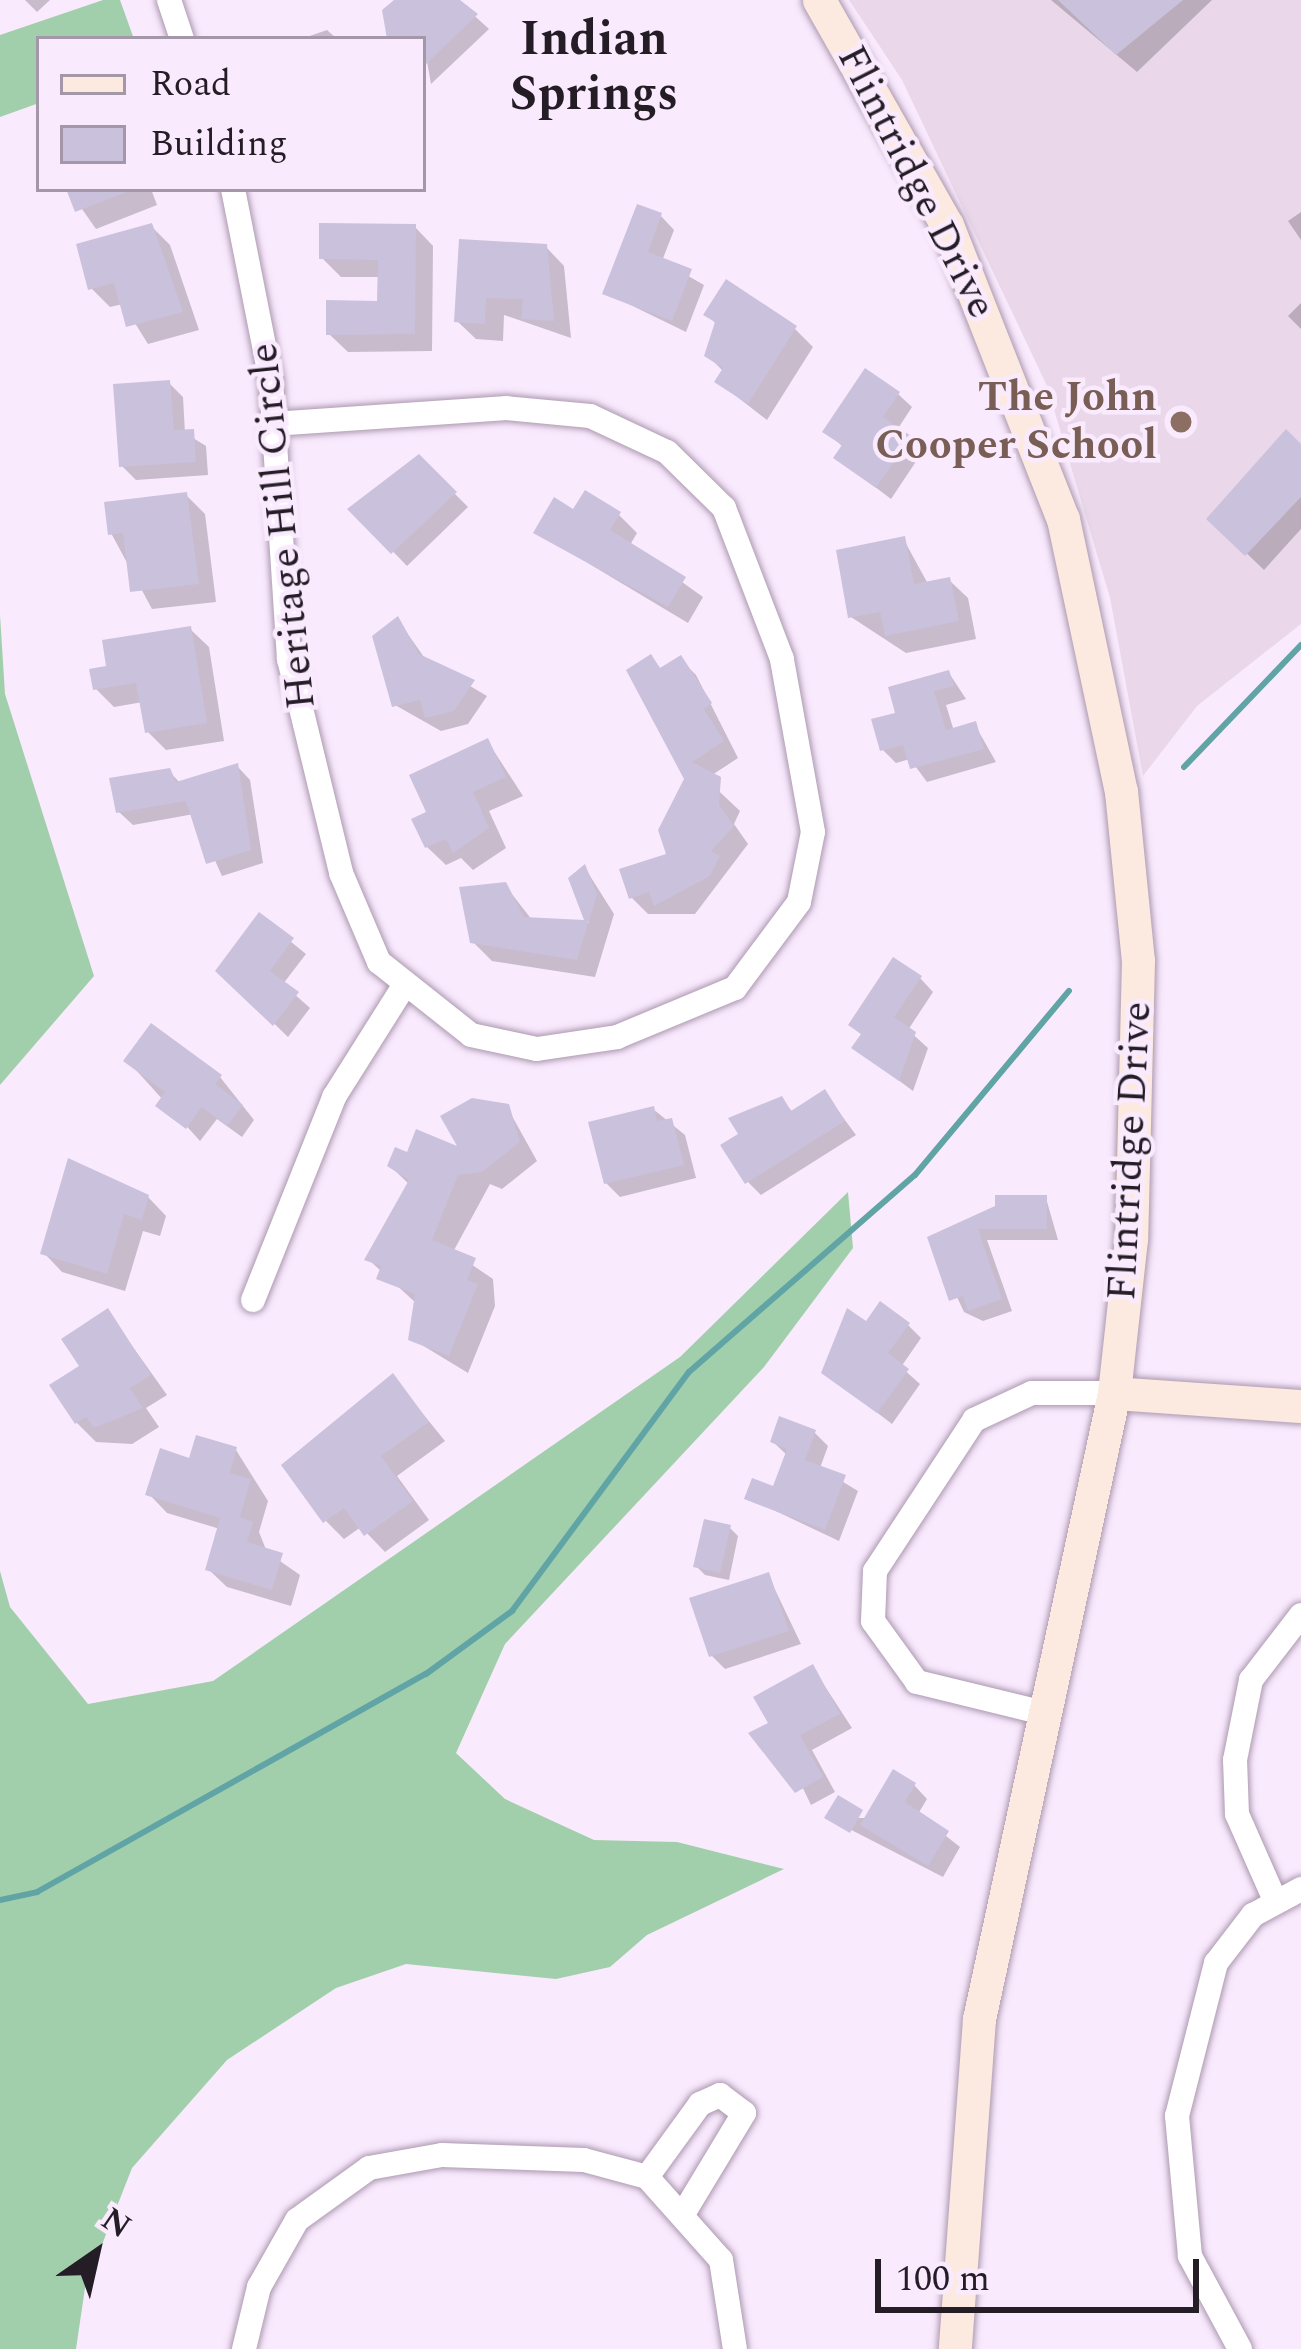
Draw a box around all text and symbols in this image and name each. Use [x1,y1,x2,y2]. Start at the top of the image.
district label: Indian Springs [510,10,678,123]
legend [36,36,426,192]
street label: Flintridge Drive [826,37,1006,327]
text: Road [150,57,231,112]
text: Building [150,117,288,172]
street label: Heritage Hill Circle [239,340,327,712]
place label: The John Cooper School [875,373,1157,472]
marker: The John Cooper School [1168,409,1194,435]
street label: Flintridge Drive [1097,1000,1163,1302]
north arrow [36,2193,156,2313]
text: N [91,2195,141,2251]
scale bar [881,2235,1205,2309]
text: 100 m [896,2252,990,2307]

